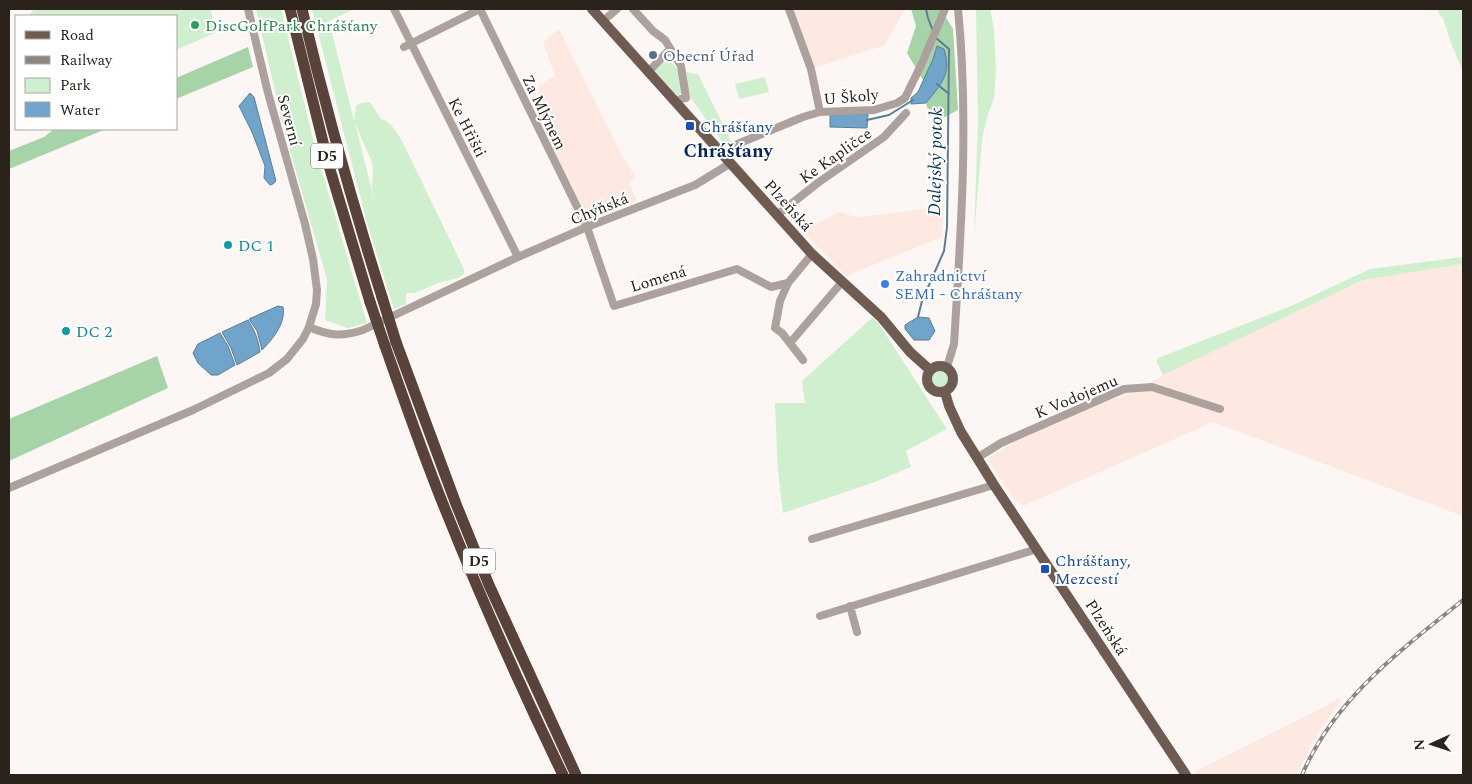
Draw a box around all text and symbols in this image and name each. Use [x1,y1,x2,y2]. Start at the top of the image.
place label: DiscGolfPark Chrášťany [205,14,379,38]
legend [15,15,178,130]
marker: DiscGolfPark Chrášťany [189,19,201,31]
text: Road [60,24,94,47]
place label: Obecní Úřad [663,44,755,68]
text: Railway [60,49,113,72]
marker: Obecní Úřad [647,49,659,61]
street label: Za Mlýnem [516,71,573,154]
text: Park [60,74,91,97]
street label: U Školy [823,83,881,111]
street label: Severní [271,92,308,150]
street label: Ke Hřišti [442,93,492,162]
text: Water [60,99,100,122]
water label: Dalejský potok [921,107,950,216]
place label: Chrášťany [700,115,774,139]
marker: Chrášťany [684,120,696,132]
street label: Ke Kapličce [794,122,877,190]
district label: Chrášťany [683,137,774,166]
road number: D5 [311,144,343,168]
street label: Plzeňská [758,174,818,237]
street label: Chýňská [567,186,632,232]
place label: DC 1 [238,234,274,258]
marker: DC 1 [222,239,234,251]
street label: Lomená [627,259,689,299]
place label: Zahradnictví SEMI - Chráštany [895,264,1023,306]
marker: Zahradnictví SEMI - Chráštany [879,278,891,290]
place label: DC 2 [76,320,112,344]
marker: DC 2 [60,325,72,337]
street label: K Vodojemu [1031,369,1122,425]
road number: D5 [463,548,495,574]
place label: Chrášťany, Mezcestí [1055,549,1131,591]
marker: Chrášťany, Mezcestí [1039,563,1051,575]
street label: Plzeňská [1079,595,1133,661]
north arrow [1407,719,1457,769]
text: N [1409,738,1430,751]

